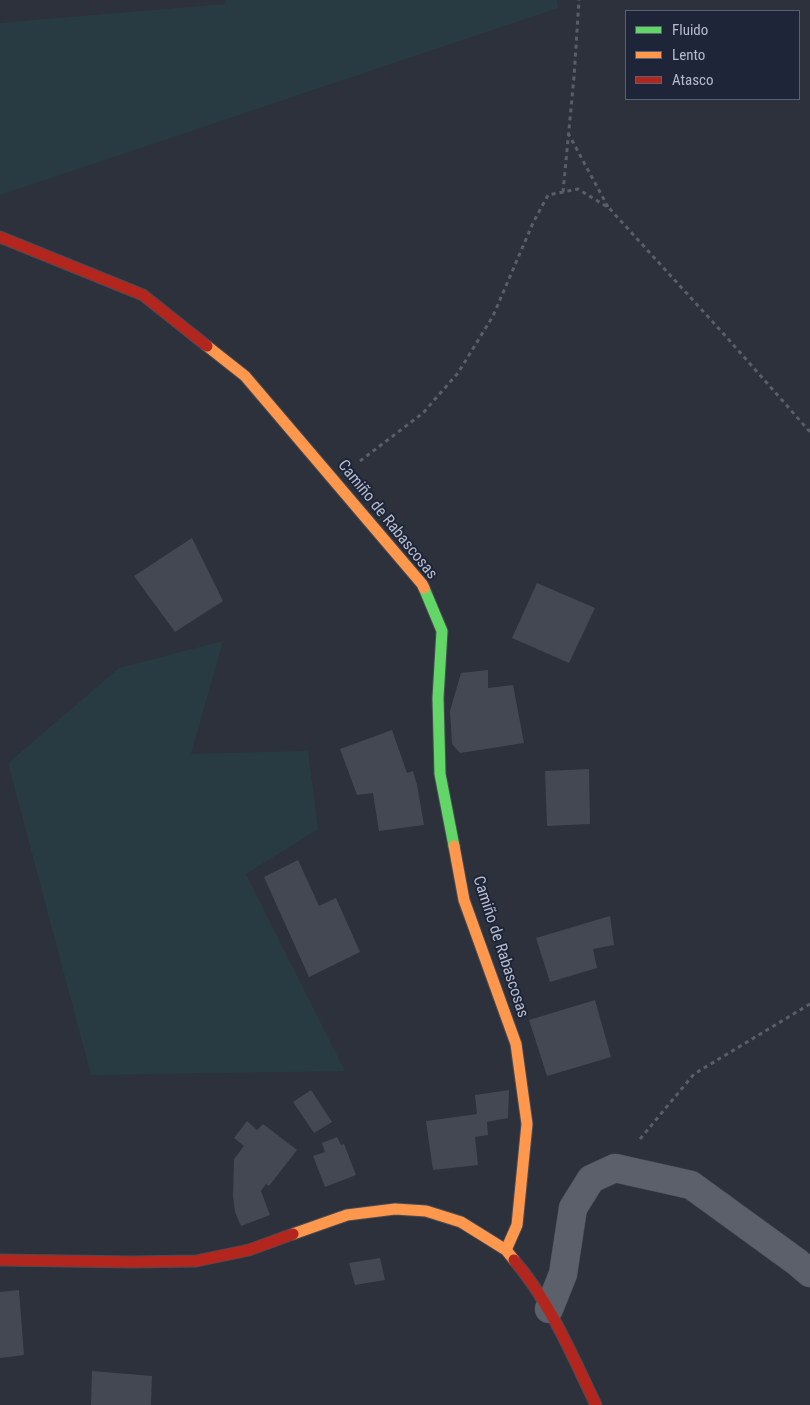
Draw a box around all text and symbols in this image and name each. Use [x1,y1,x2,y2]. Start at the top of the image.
legend [625,10,800,100]
text: Fluido [672,21,708,39]
text: Lento [672,46,705,64]
text: Atasco [672,71,713,89]
street label: Camiño de Rabascosas [333,457,441,583]
street label: Camiño de Rabascosas [468,874,532,1020]

